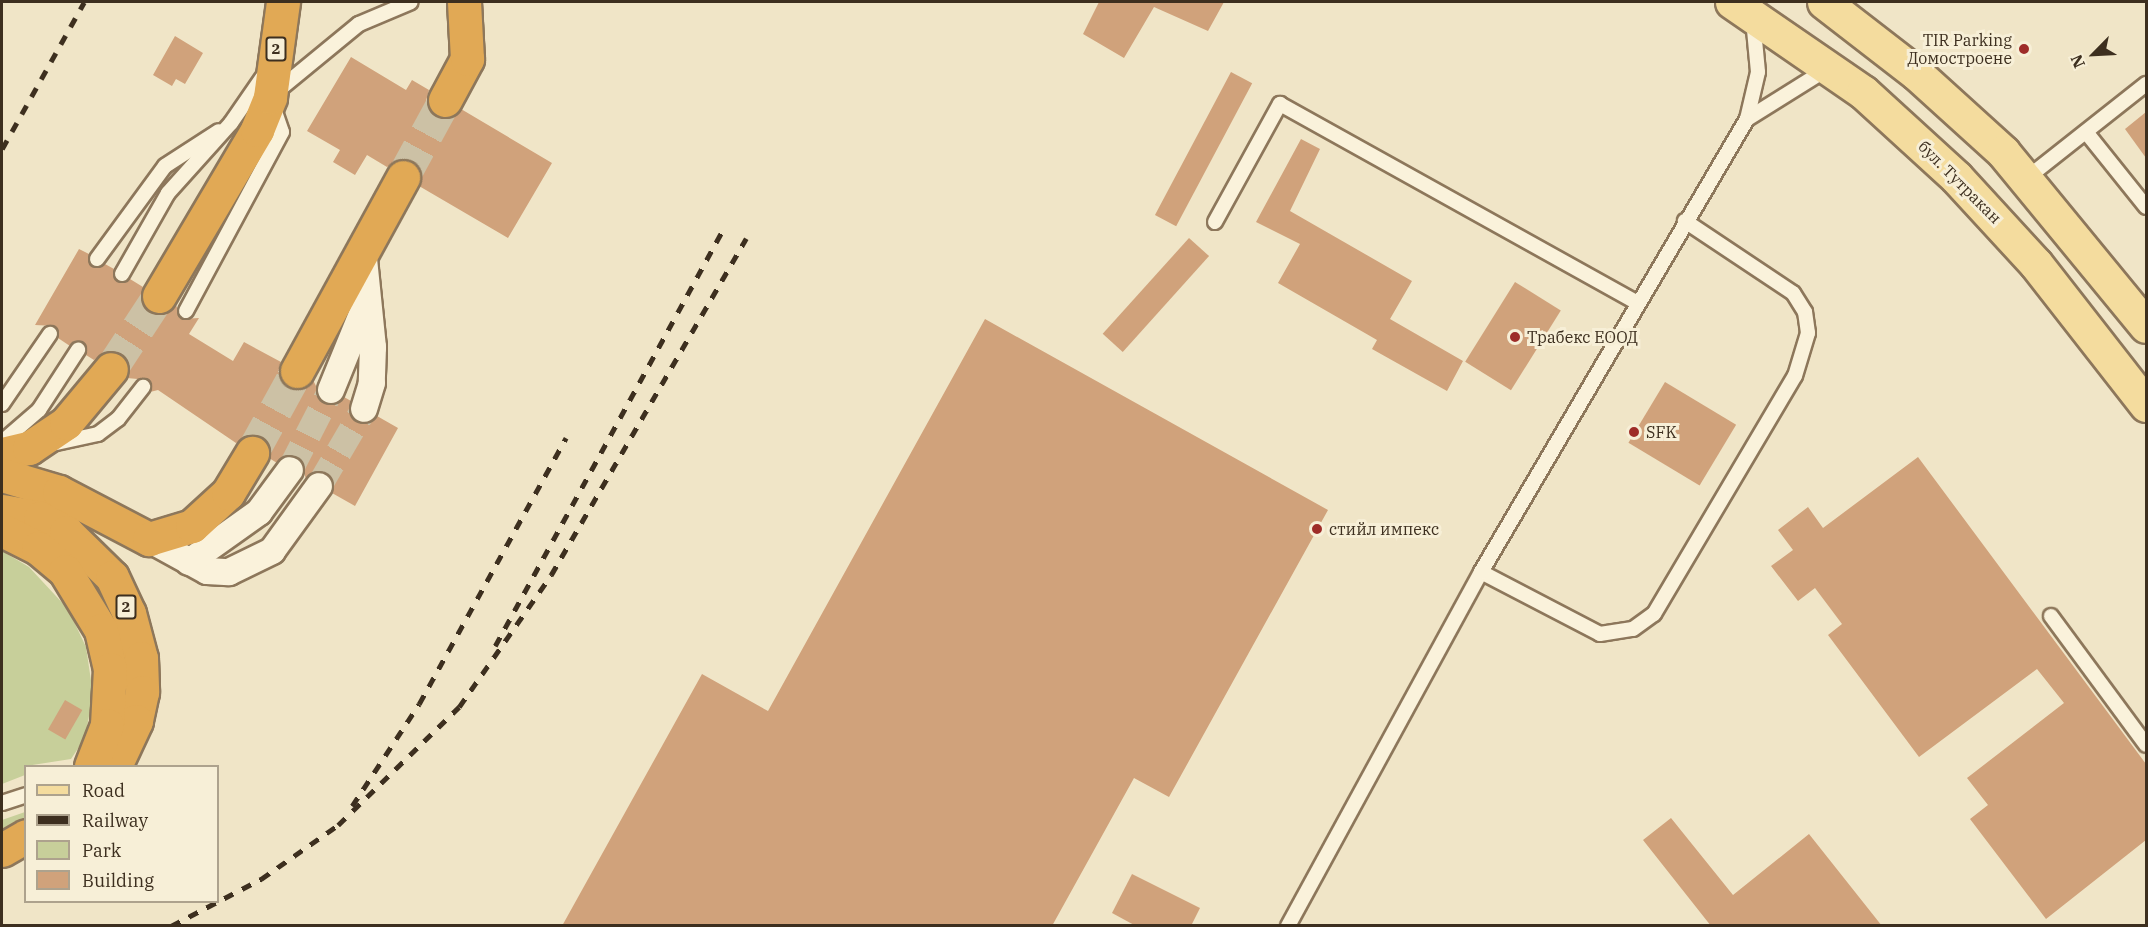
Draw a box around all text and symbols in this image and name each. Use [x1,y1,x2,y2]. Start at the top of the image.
north arrow [2064,24,2124,84]
place label: TIR Parking Домостроене [1907,30,2012,68]
road number: 2 [266,37,286,61]
marker: TIR Parking Домостроене [2017,42,2031,56]
text: N [2066,51,2089,71]
street label: бул. Тутракан [1915,137,2005,227]
place label: Трабекс ЕООД [1527,327,1638,347]
marker: Трабекс ЕООД [1508,330,1522,344]
place label: SFK [1646,422,1677,442]
marker: SFK [1627,425,1641,439]
place label: стийл импекс [1329,519,1439,539]
marker: стийл импекс [1310,522,1324,536]
road number: 2 [116,595,136,619]
legend [24,765,219,903]
text: Road [82,779,125,802]
text: Railway [82,809,148,832]
text: Park [82,839,121,862]
text: Building [82,869,154,892]

